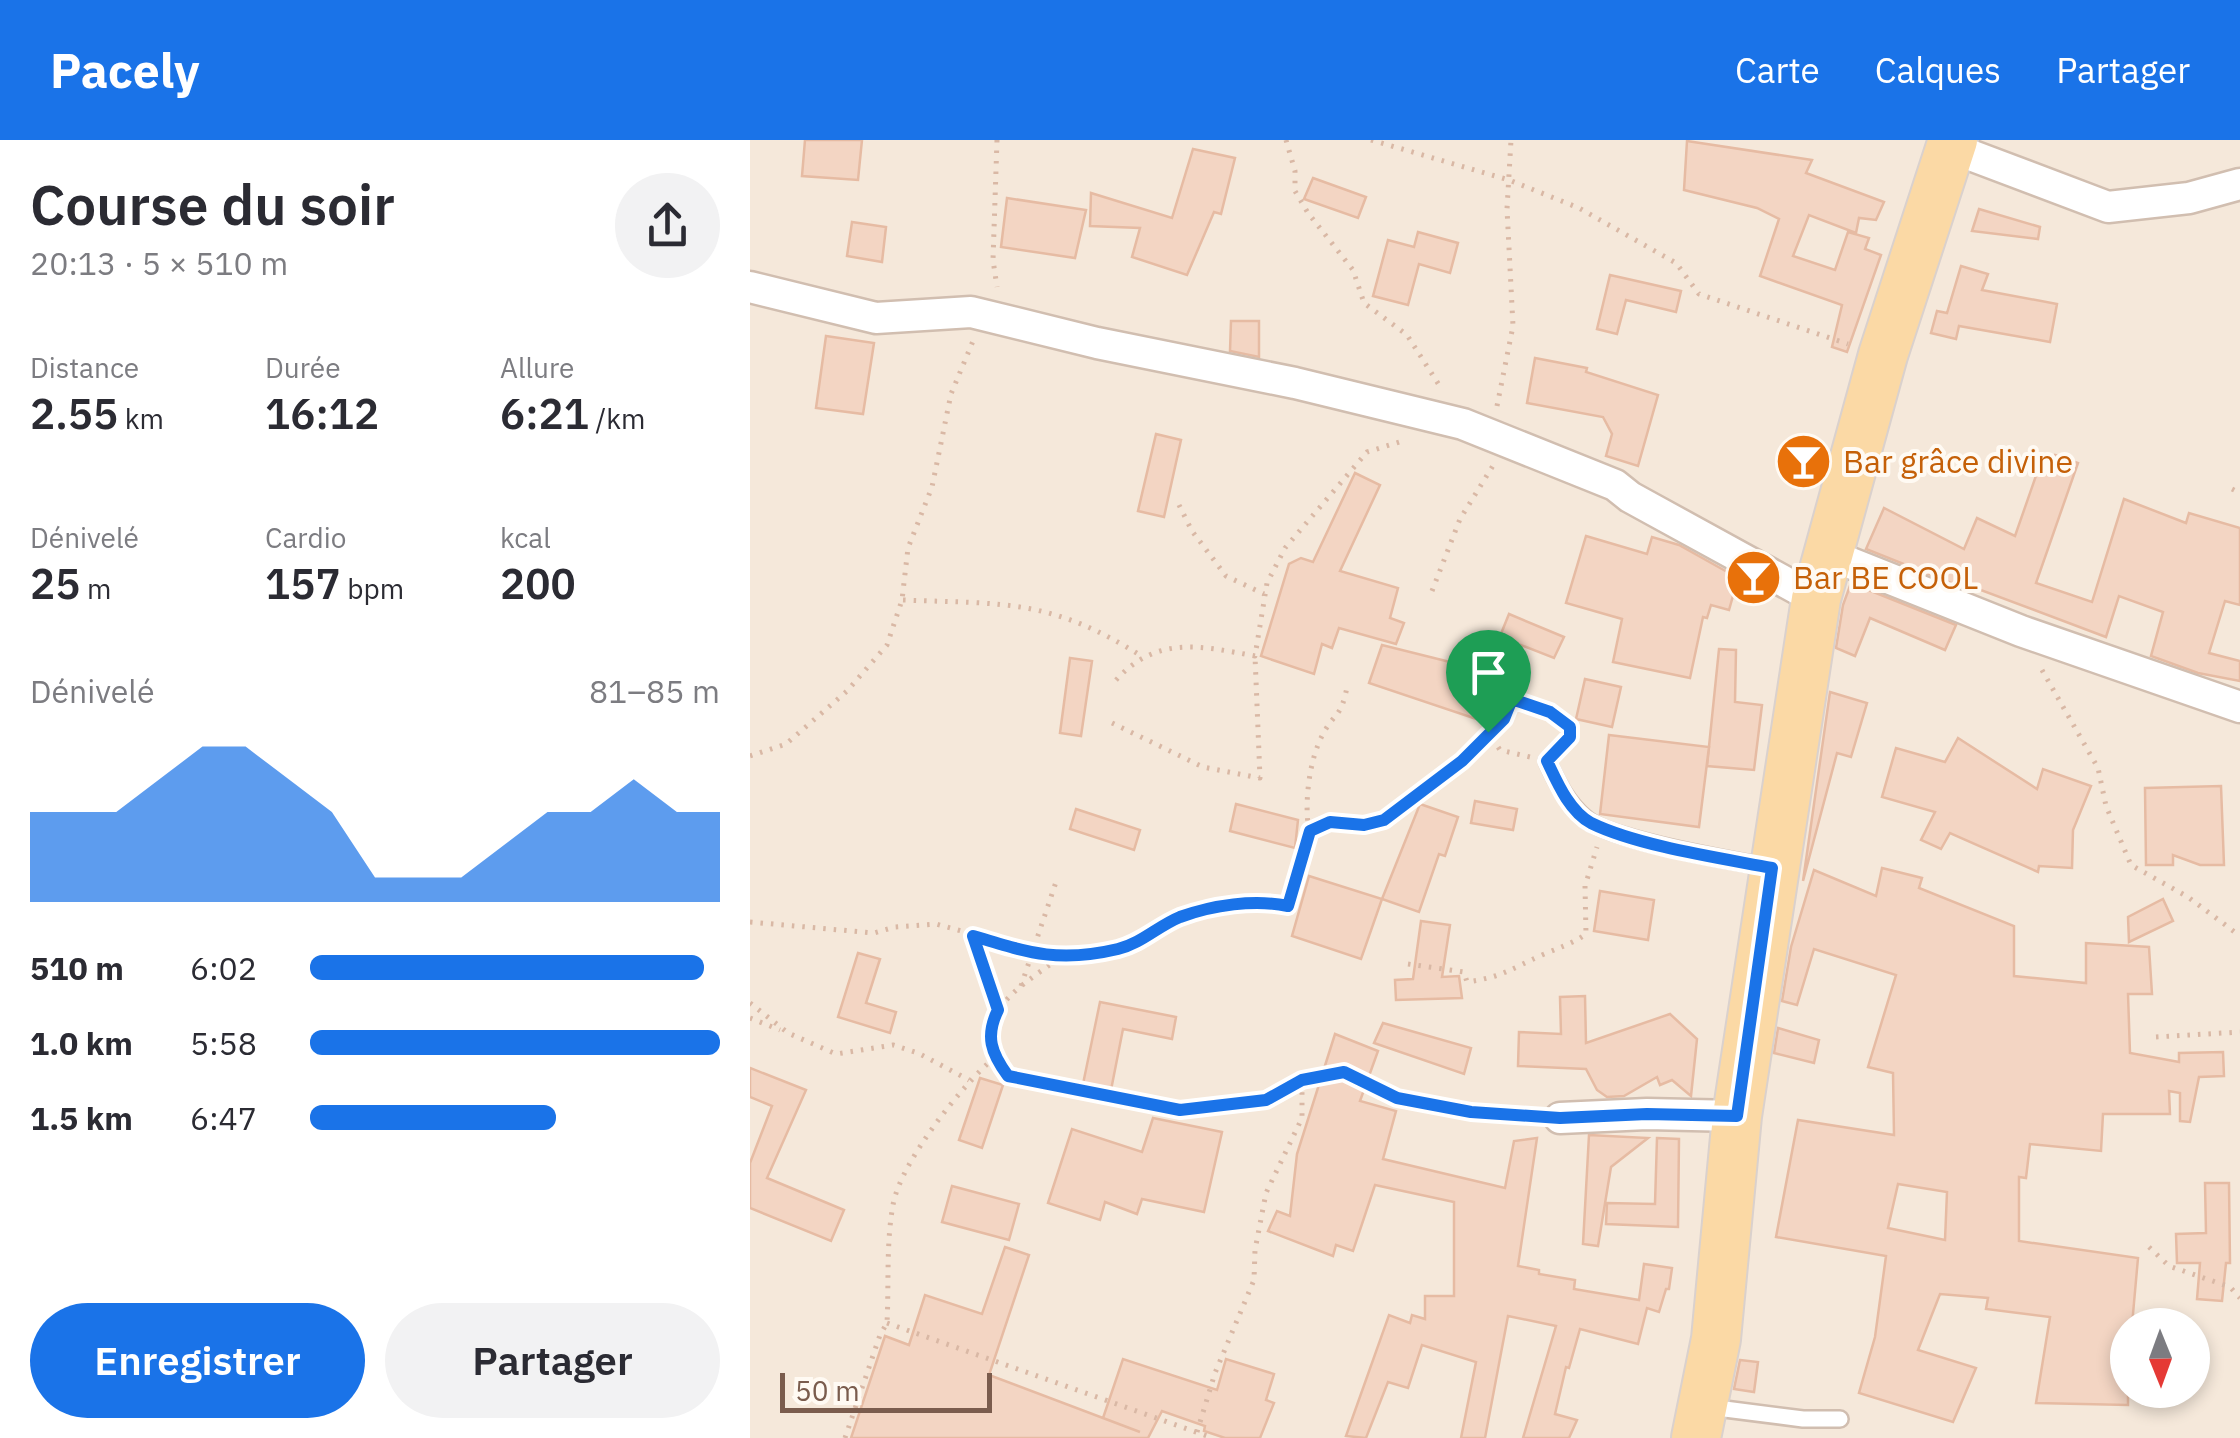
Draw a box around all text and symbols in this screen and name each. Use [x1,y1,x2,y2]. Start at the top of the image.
text: Pacely [50,39,200,101]
text: Carte [1735,47,1820,93]
text: Calques [1875,47,2001,93]
text: Partager [2056,47,2190,93]
text: Course du soir [30,169,395,240]
button: share [615,173,720,278]
text: 20:13 · 5 × 510 m [30,242,288,284]
text: Distance [30,349,139,386]
text: Durée [265,349,341,386]
text: Allure [500,349,574,386]
text: 2.55 [30,386,118,441]
text: 16:12 [265,386,379,441]
text: 6:21 [500,386,589,441]
text: km [118,400,164,437]
text: /km [589,400,646,437]
bar icon: Bar grâce divine [1774,432,1834,492]
place label: Bar grâce divine [1843,440,2073,482]
text: Dénivelé [30,519,139,556]
text: Cardio [265,519,346,556]
text: kcal [500,519,551,556]
bar icon: Bar BE COOL [1724,548,1784,608]
text: 25 [30,556,80,611]
text: 157 [265,556,341,611]
text: 200 [500,556,576,611]
place label: Bar BE COOL [1793,556,1978,598]
text: m [80,570,111,607]
text: bpm [341,570,404,607]
pin [1446,630,1531,733]
icon: arrive [1461,645,1516,700]
text: Dénivelé [30,670,155,712]
text: 81–85 m [589,670,720,712]
text: 510 m [30,947,124,989]
text: 6:02 [190,947,257,989]
text: 1.0 km [30,1022,133,1064]
text: 5:58 [190,1022,257,1064]
text: 1.5 km [30,1097,133,1139]
text: 6:47 [190,1097,257,1139]
button: Enregistrer [30,1303,365,1418]
button: Partager [385,1303,720,1418]
north arrow [2110,1308,2210,1408]
map controls [2110,1308,2210,1408]
scale bar [780,1368,992,1412]
text: 50 m [795,1372,860,1409]

